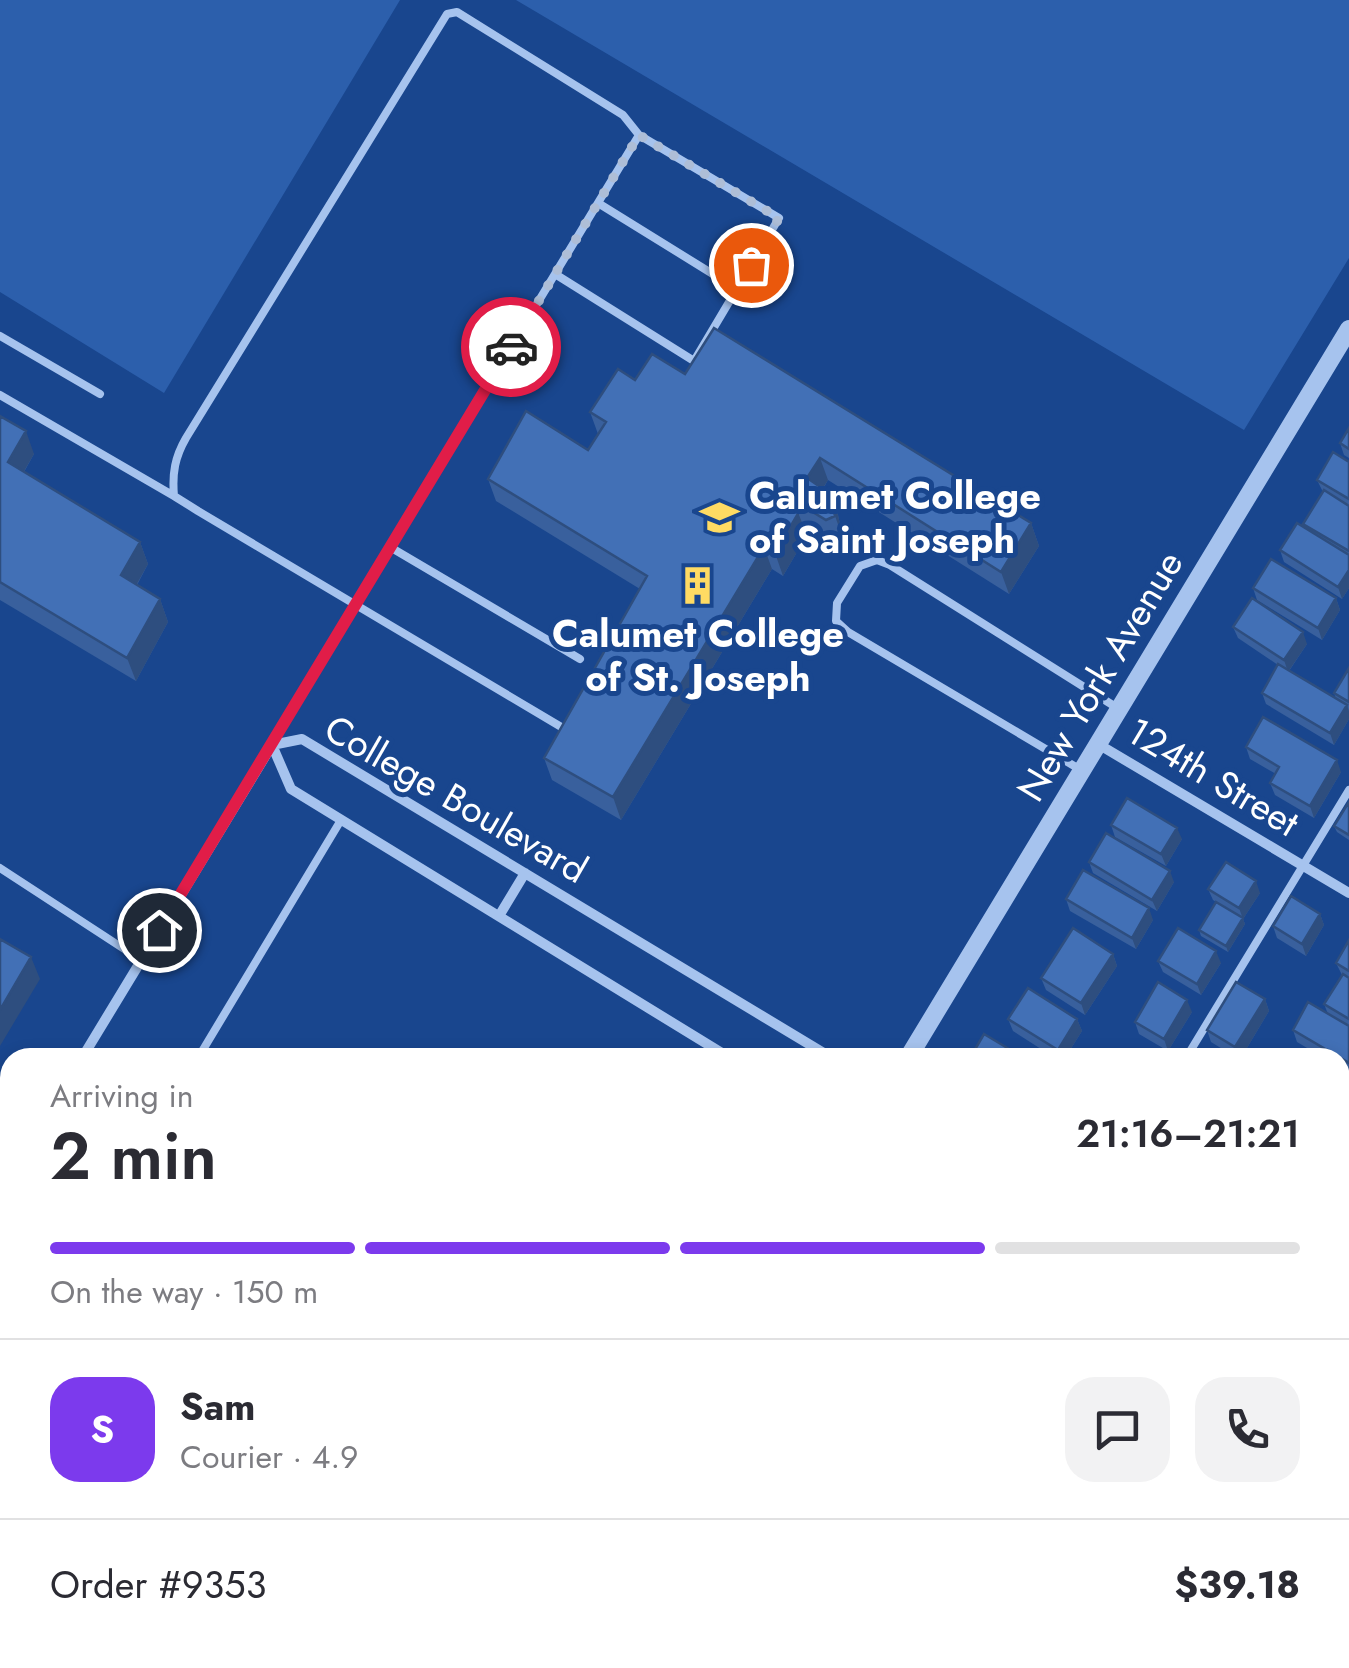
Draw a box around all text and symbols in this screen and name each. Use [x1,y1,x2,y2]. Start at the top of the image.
pin [709,223,794,308]
icon: bag [724,238,779,293]
courier [461,297,561,397]
icon: car [484,320,539,375]
place label: Calumet College of Saint Joseph [749,468,1041,567]
school or university icon: Calumet College of Saint Joseph [698,497,740,539]
street label: New York Avenue [1003,540,1196,811]
building icon: Calumet College of St. Joseph [677,564,719,606]
place label: Calumet College of St. Joseph [552,606,844,705]
street label: College Boulevard [314,701,598,896]
street label: 124th Street [1117,704,1310,850]
pin [117,888,202,973]
icon: home [132,903,187,958]
text: Arriving in [50,1073,194,1119]
text: 21:16–21:21 [1076,1106,1300,1161]
text: 2 min [50,1109,217,1203]
text: On the way · 150 m [50,1269,318,1315]
button: chat [1065,1377,1170,1482]
button: phone [1195,1377,1300,1482]
text: Sam [180,1379,255,1434]
text: S [91,1402,114,1457]
text: Courier · 4.9 [180,1434,358,1480]
text: Order #9353 [50,1557,267,1612]
text: $39.18 [1175,1557,1300,1612]

